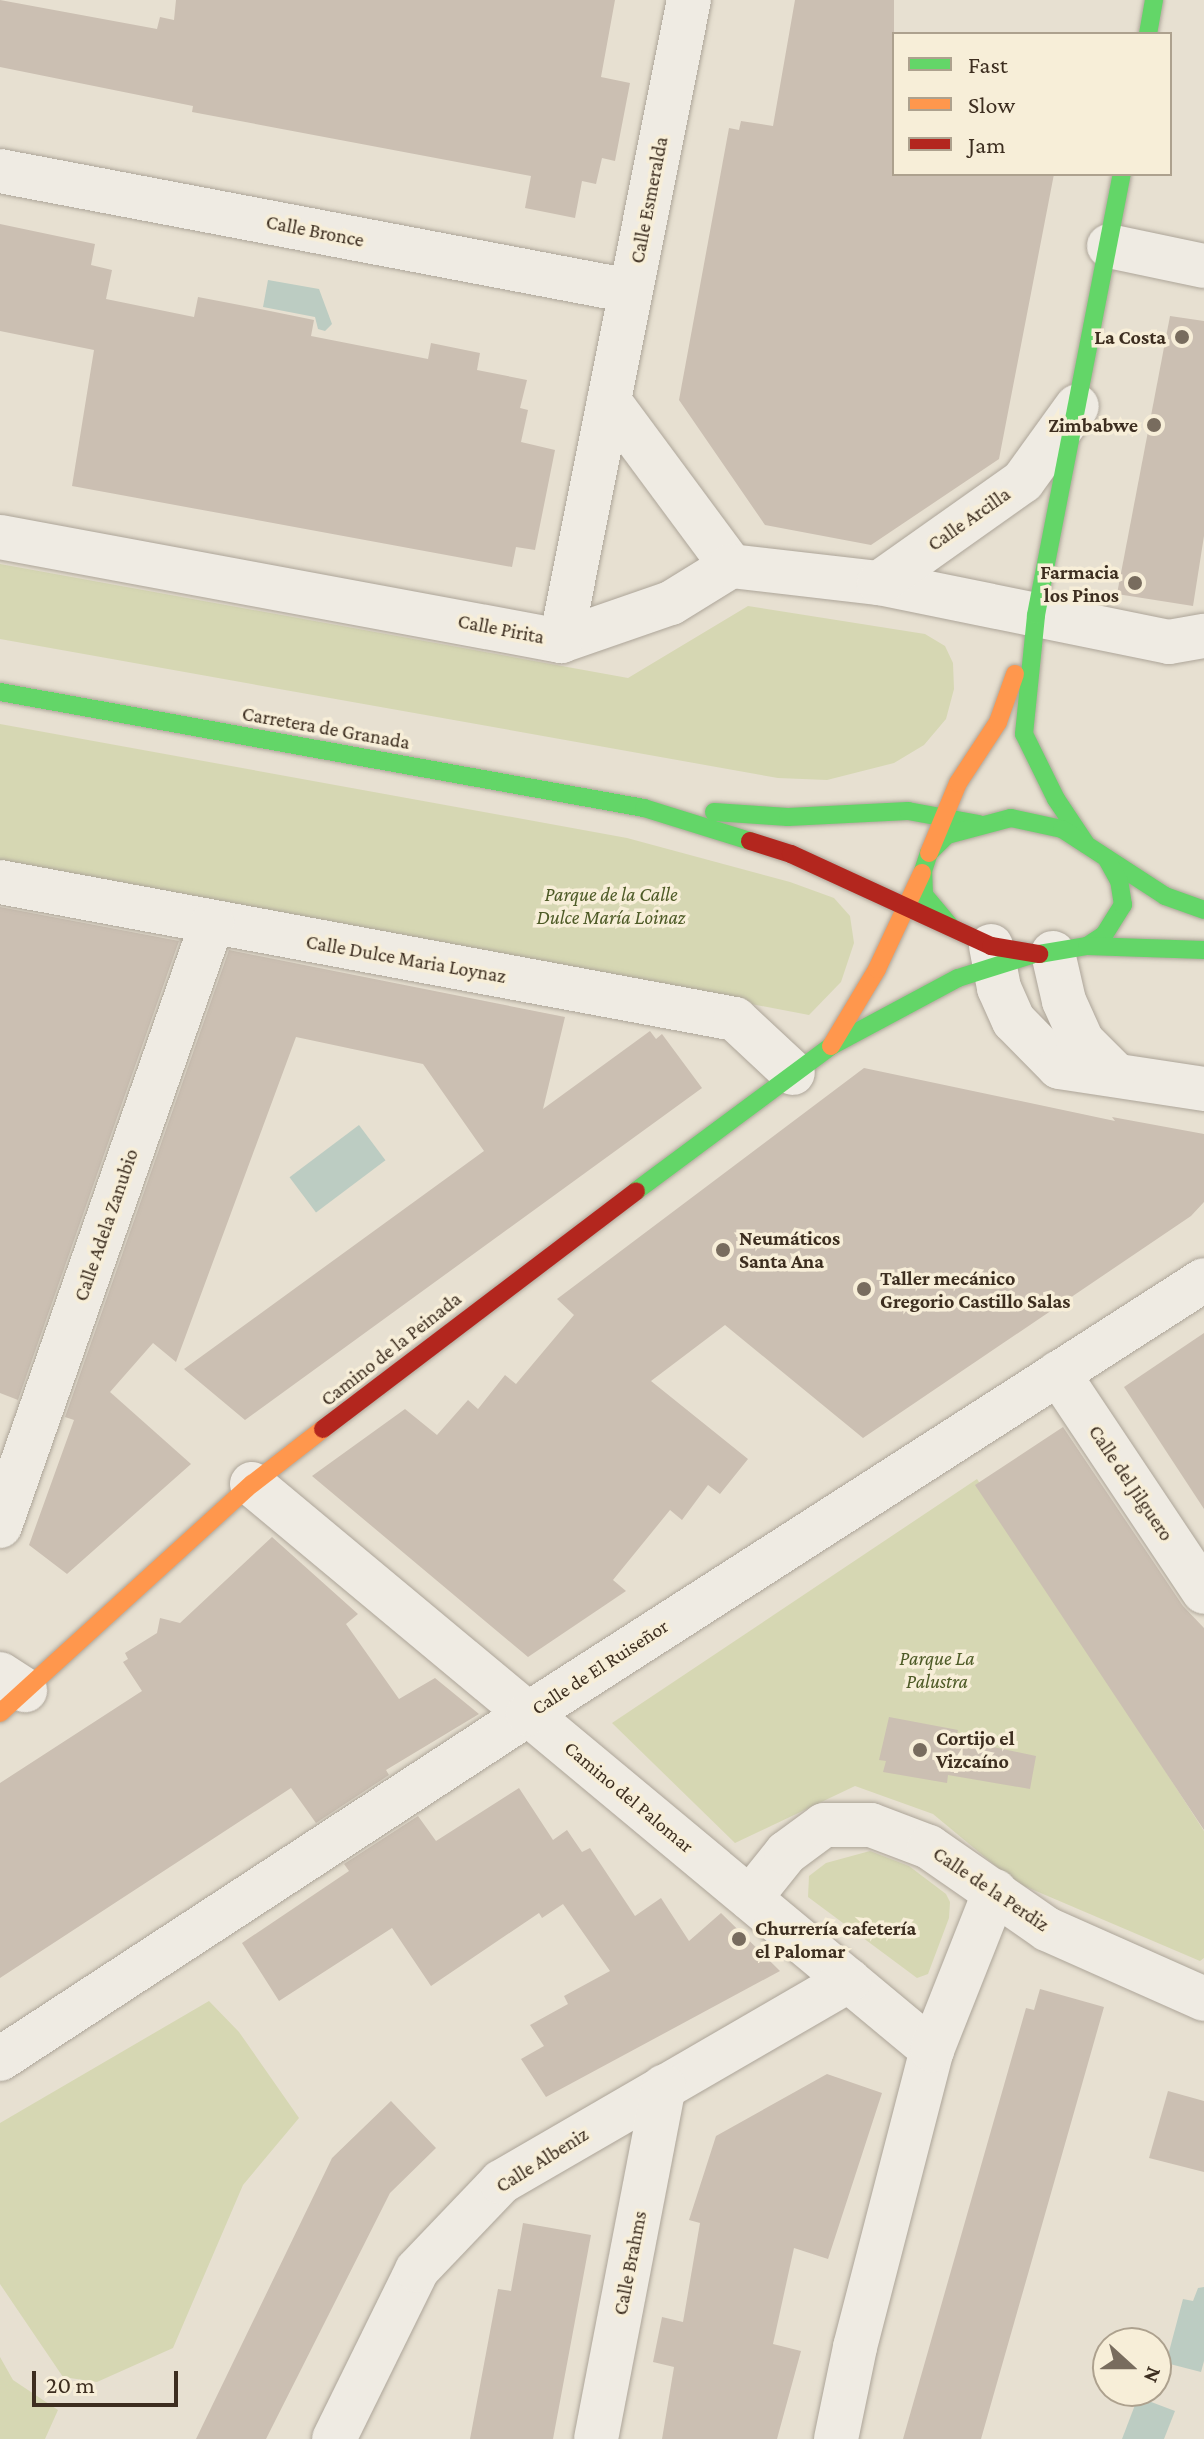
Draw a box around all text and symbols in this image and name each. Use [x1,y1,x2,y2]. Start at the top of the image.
legend [892,32,1172,176]
text: Fast [968,51,1008,78]
text: Slow [968,91,1015,118]
text: Jam [968,131,1006,158]
street label: Calle Esmeralda [625,135,673,265]
street label: Calle Bronce [264,210,366,252]
place label: La Costa [1094,325,1166,349]
marker: La Costa [1173,328,1191,346]
place label: Zimbabwe [1048,413,1138,437]
marker: Zimbabwe [1145,416,1163,434]
street label: Calle Arcilla [923,482,1015,556]
place label: Farmacia los Pinos [1040,560,1119,607]
marker: Farmacia los Pinos [1126,574,1144,592]
street label: Calle Pirita [456,609,546,649]
street label: Carretera de Granada [240,701,412,755]
park label: Parque de la Calle Dulce María Loinaz [536,883,686,930]
street label: Calle Dulce Maria Loynaz [304,930,508,988]
street label: Calle Adela Zanubio [69,1146,143,1304]
place label: Neumáticos Santa Ana [739,1226,840,1273]
marker: Neumáticos Santa Ana [714,1241,732,1259]
place label: Taller mecánico Gregorio Castillo Salas [880,1266,1070,1313]
marker: Taller mecánico Gregorio Castillo Salas [855,1280,873,1298]
street label: Camino de la Peinada [316,1287,466,1411]
street label: Calle del Jilguero [1083,1421,1179,1545]
street label: Calle de El Ruiseñor [527,1614,673,1720]
park label: Parque La Palustra [899,1647,975,1694]
place label: Cortijo el Vizcaíno [936,1726,1014,1773]
street label: Camino del Palomar [559,1736,699,1858]
marker: Cortijo el Vizcaíno [911,1741,929,1759]
street label: Calle de la Perdiz [928,1841,1054,1937]
place label: Churrería cafetería el Palomar [755,1916,916,1963]
marker: Churrería cafetería el Palomar [730,1930,748,1948]
street label: Calle Albeniz [491,2122,593,2198]
street label: Calle Brahms [608,2209,652,2317]
north arrow [1092,2327,1172,2407]
scale bar [36,2355,182,2405]
text: N [1139,2364,1167,2387]
text: 20 m [46,2371,95,2398]

